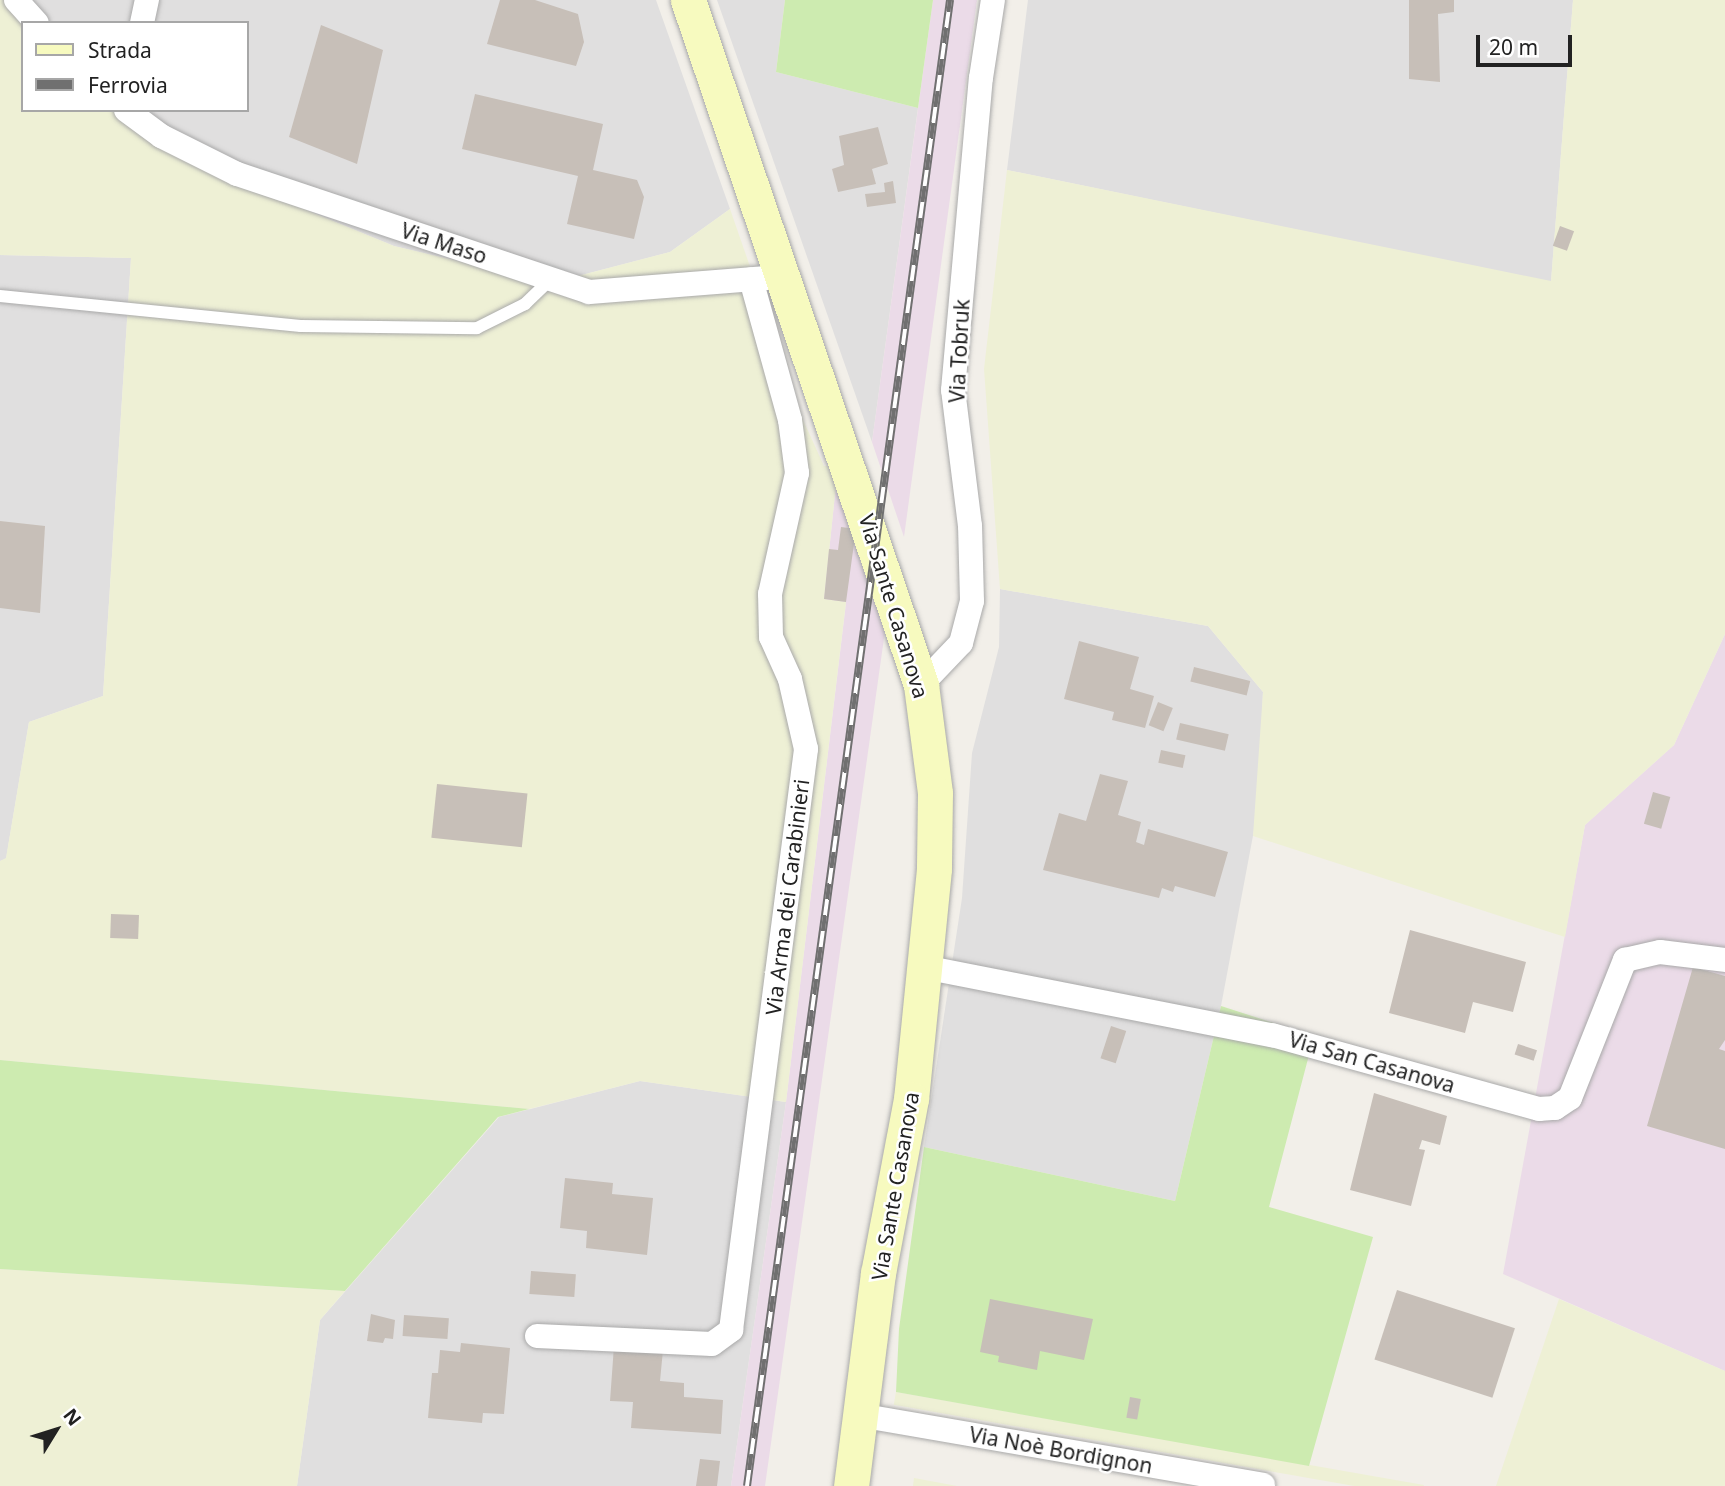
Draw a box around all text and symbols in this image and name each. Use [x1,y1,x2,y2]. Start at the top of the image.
legend [21,21,248,112]
scale bar [1480,21,1576,65]
text: 20 m [1489,33,1538,61]
text: Strada [88,36,152,64]
text: Ferrovia [88,71,168,99]
street label: Via Maso [398,217,490,269]
street label: Via Tobruk [944,298,974,404]
street label: Via Sante Casanova [854,511,934,701]
street label: Via Arma dei Carabinieri [760,778,814,1016]
street label: Via San Casanova [1286,1026,1458,1098]
street label: Via Sante Casanova [866,1090,924,1282]
north arrow [21,1395,91,1465]
text: N [58,1403,88,1431]
street label: Via Noè Bordignon [967,1421,1155,1479]

